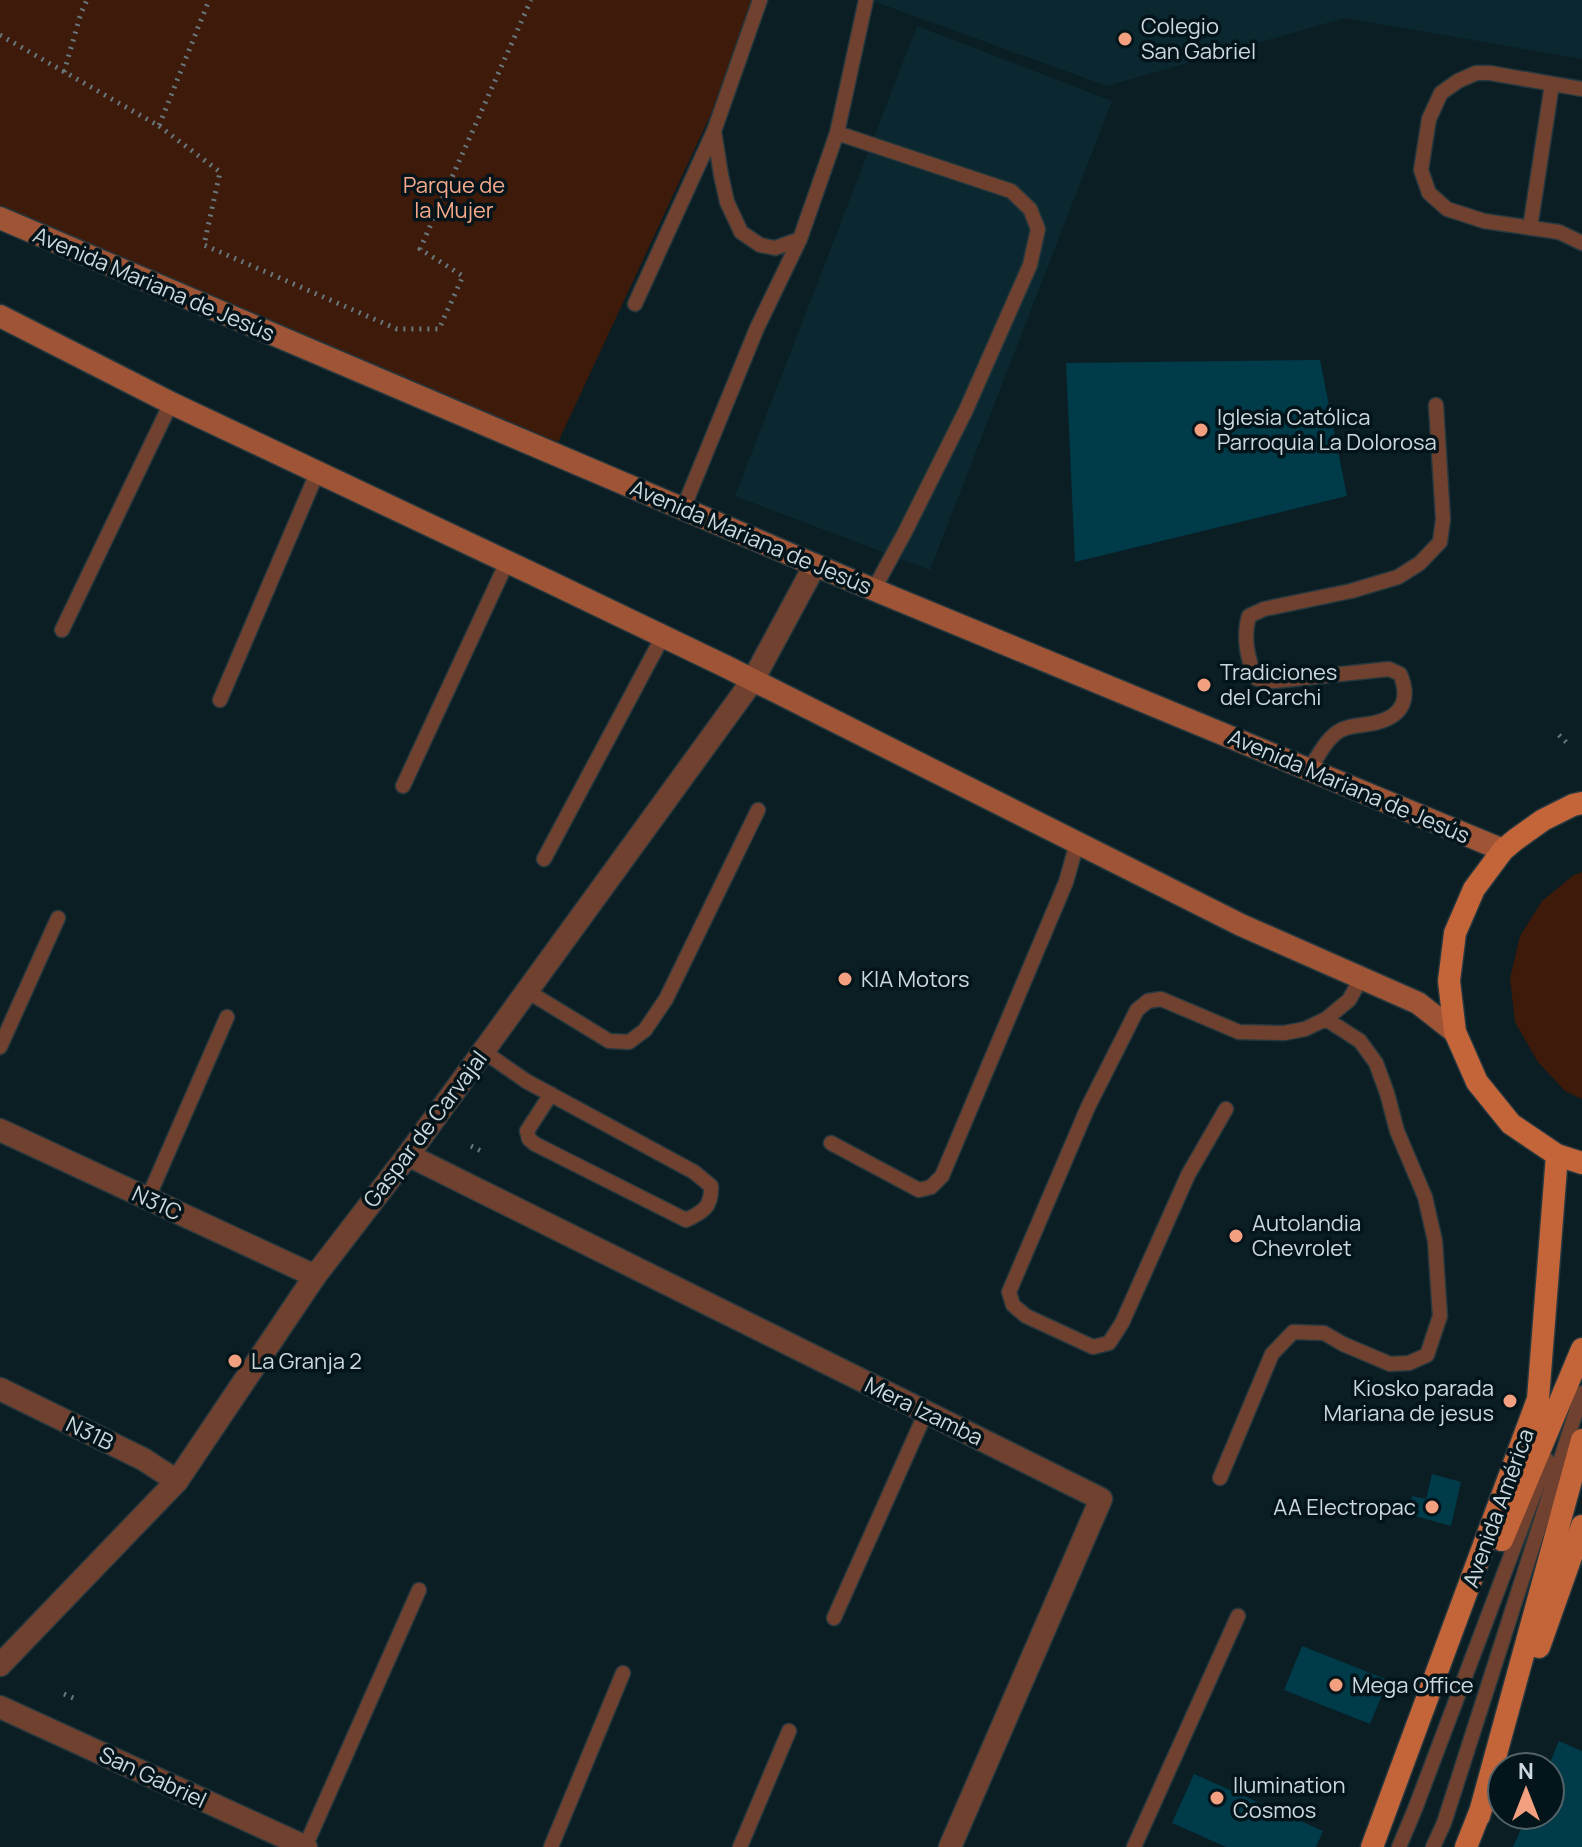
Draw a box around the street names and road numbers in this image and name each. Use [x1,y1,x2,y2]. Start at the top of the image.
street label: Avenida Mariana de Jesús [29,220,279,348]
street label: Avenida Mariana de Jesús [626,473,876,601]
street label: Avenida Mariana de Jesús [1224,722,1474,850]
street label: Gaspar de Carvajal [356,1045,494,1213]
street label: N31C [127,1179,187,1227]
street label: Mera Izamba [860,1370,988,1452]
street label: N31B [61,1409,119,1457]
street label: Avenida América [1455,1424,1541,1592]
street label: San Gabriel [95,1739,211,1815]

